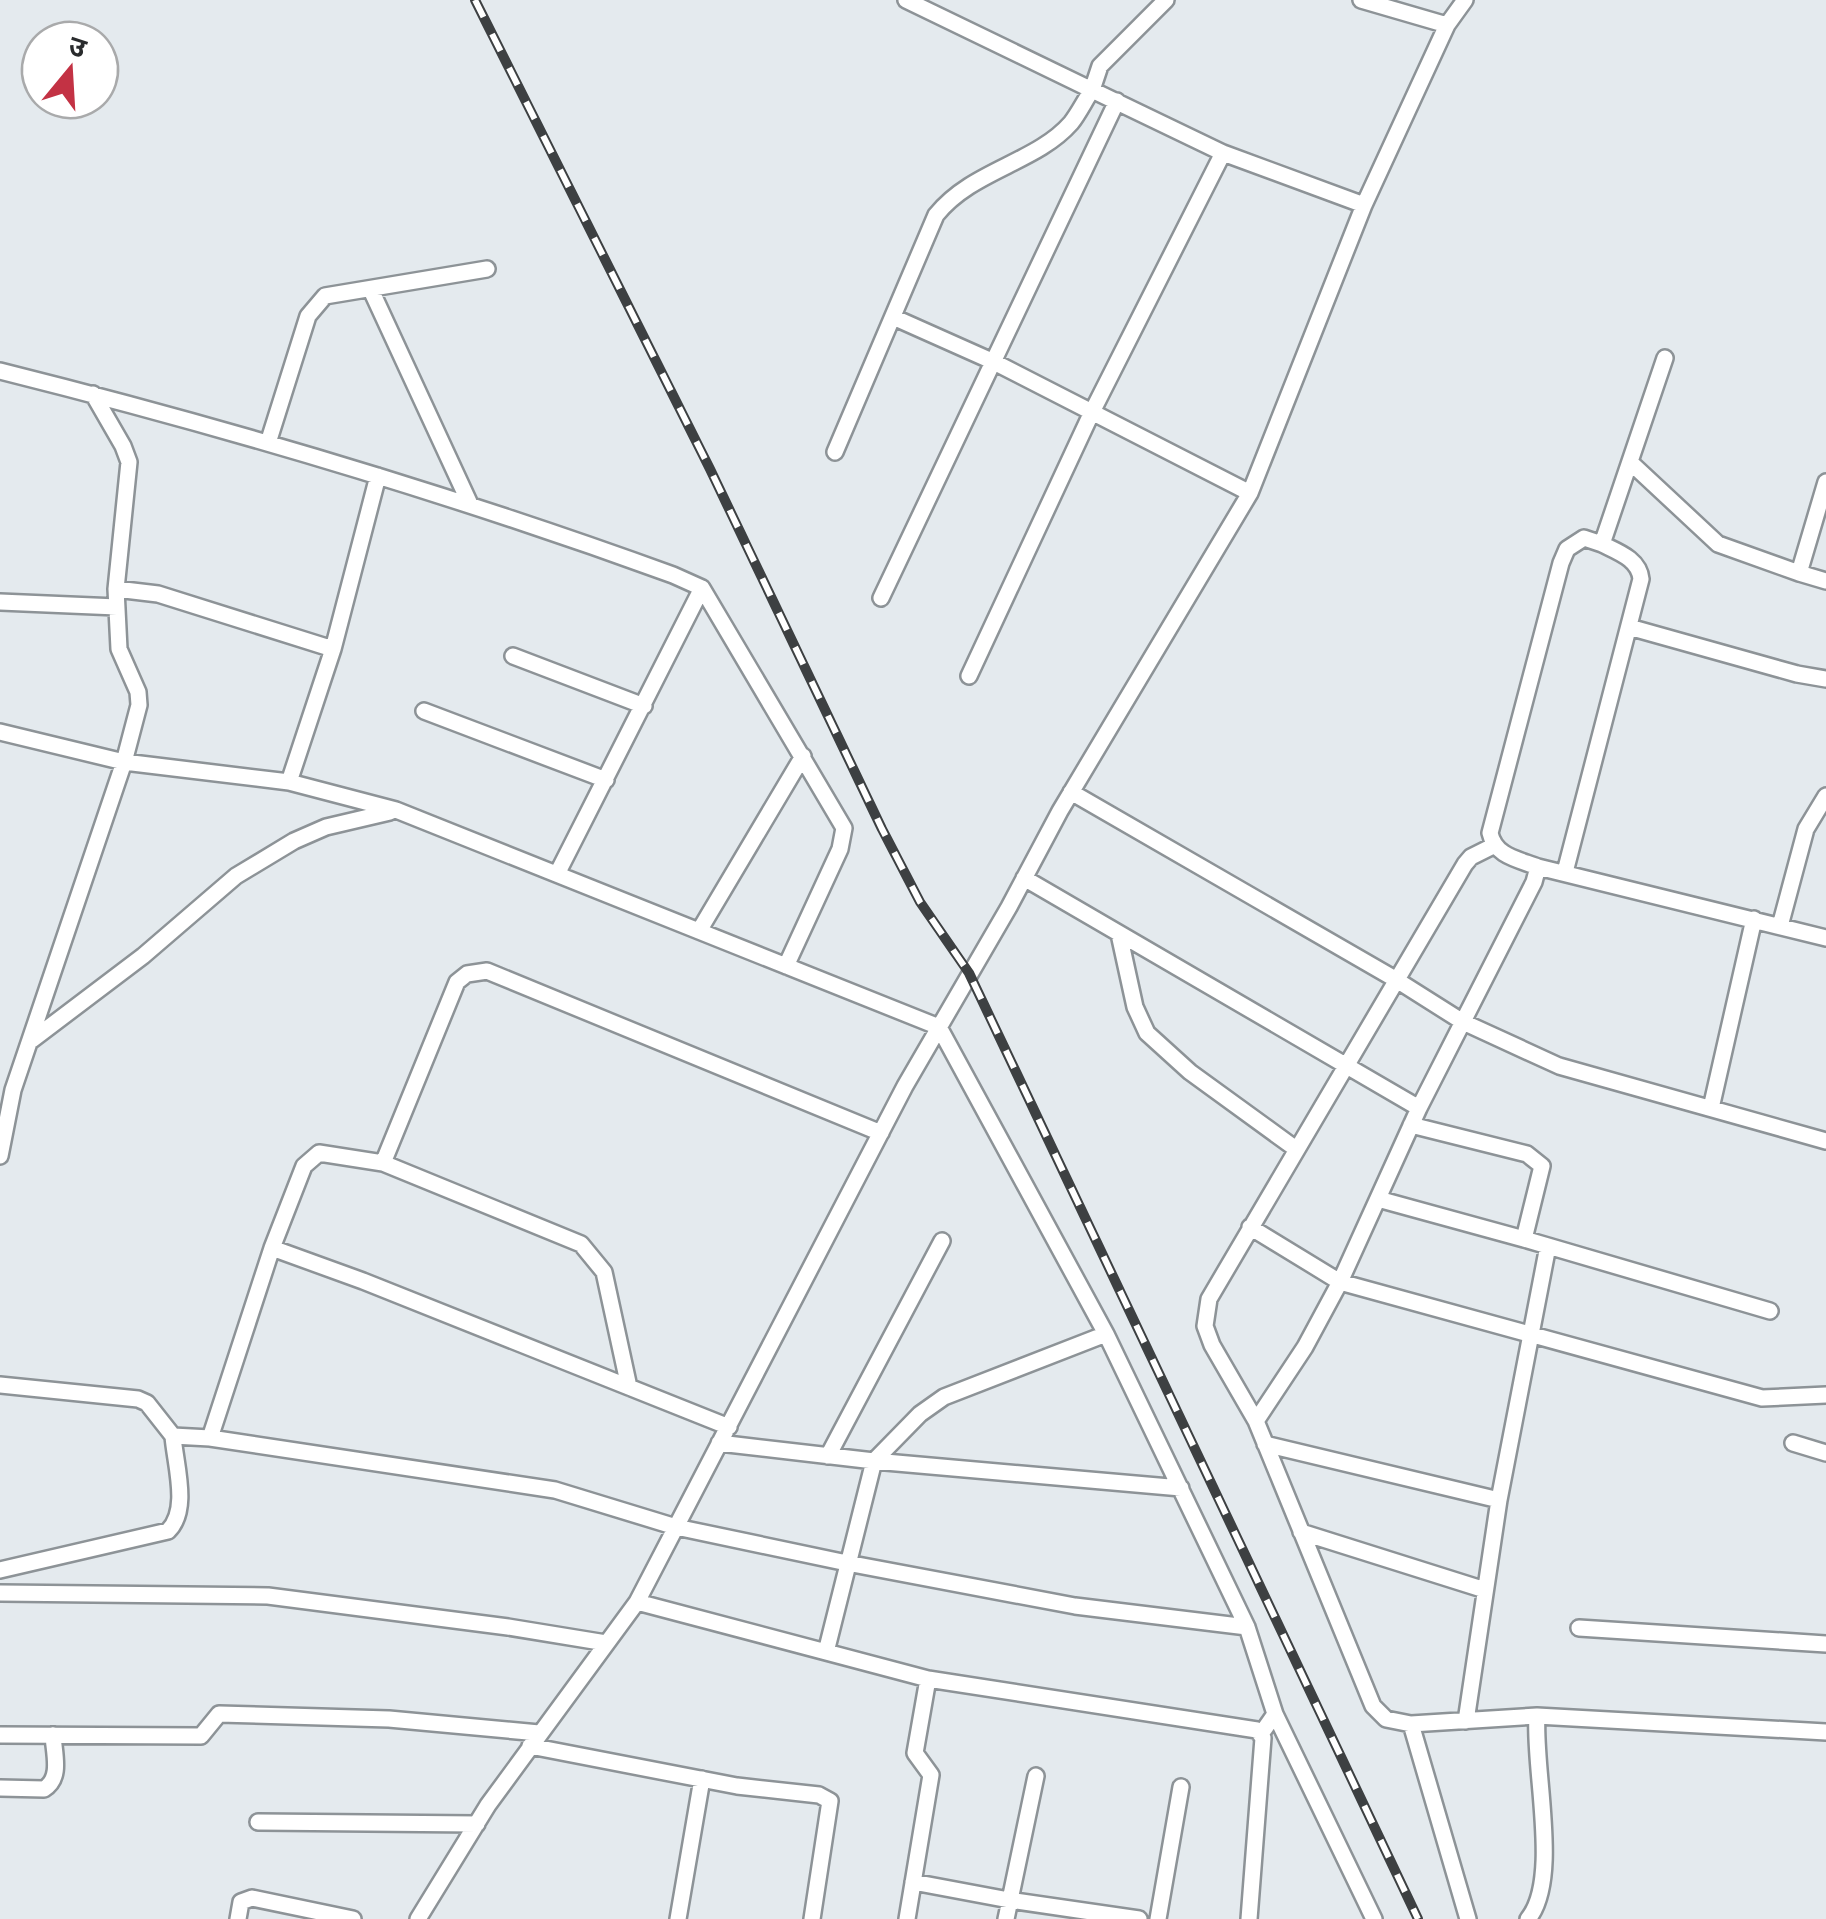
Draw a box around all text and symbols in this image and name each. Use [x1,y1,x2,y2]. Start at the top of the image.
north arrow [20,20,120,120]
text: उ [65,28,91,65]

